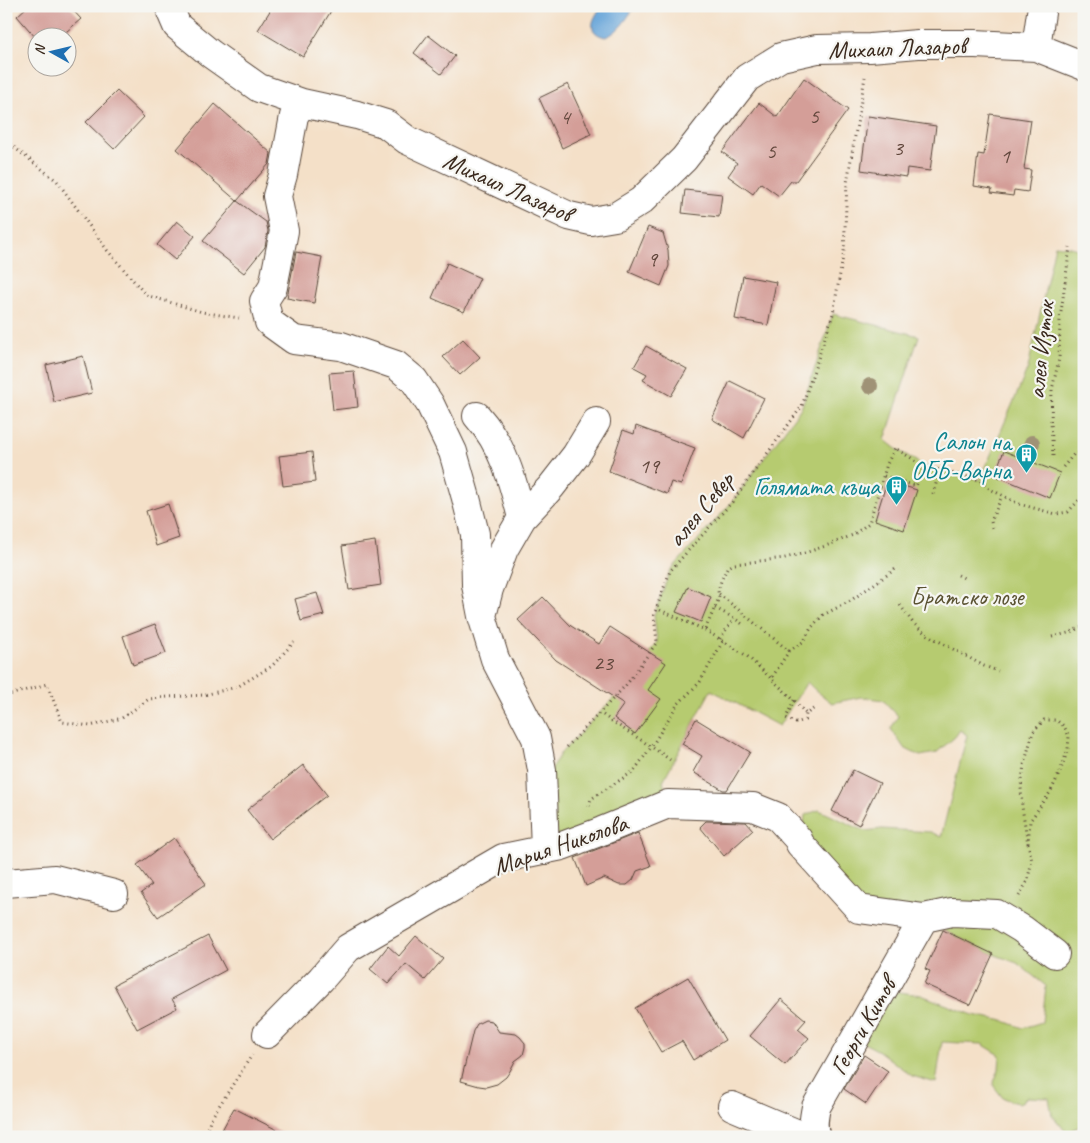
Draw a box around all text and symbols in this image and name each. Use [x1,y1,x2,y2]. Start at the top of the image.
north arrow [28,28,78,78]
street label: Михаил Лазаров [828,29,971,66]
text: N [31,42,49,56]
house number: 5 [809,102,820,130]
house number: 4 [560,103,572,131]
house number: 3 [893,134,905,162]
house number: 5 [766,137,777,165]
house number: 1 [1000,142,1011,170]
street label: Михаил Лазаров [438,144,581,231]
house number: 9 [647,245,659,273]
street label: алея Изток [1020,297,1062,401]
place label: Салон на ОББ-Варна [911,426,1014,487]
building icon: Салон на ОББ-Варна [1015,443,1039,474]
house number: 19 [639,452,661,480]
street label: алея Север [660,464,742,554]
place label: Голямата къща [754,471,882,503]
building icon: Голямата къща [884,474,908,505]
park label: Братско лозе [911,581,1025,613]
house number: 23 [593,649,615,677]
street label: Мария Николова [489,806,634,883]
street label: Георги Китов [822,967,907,1081]

